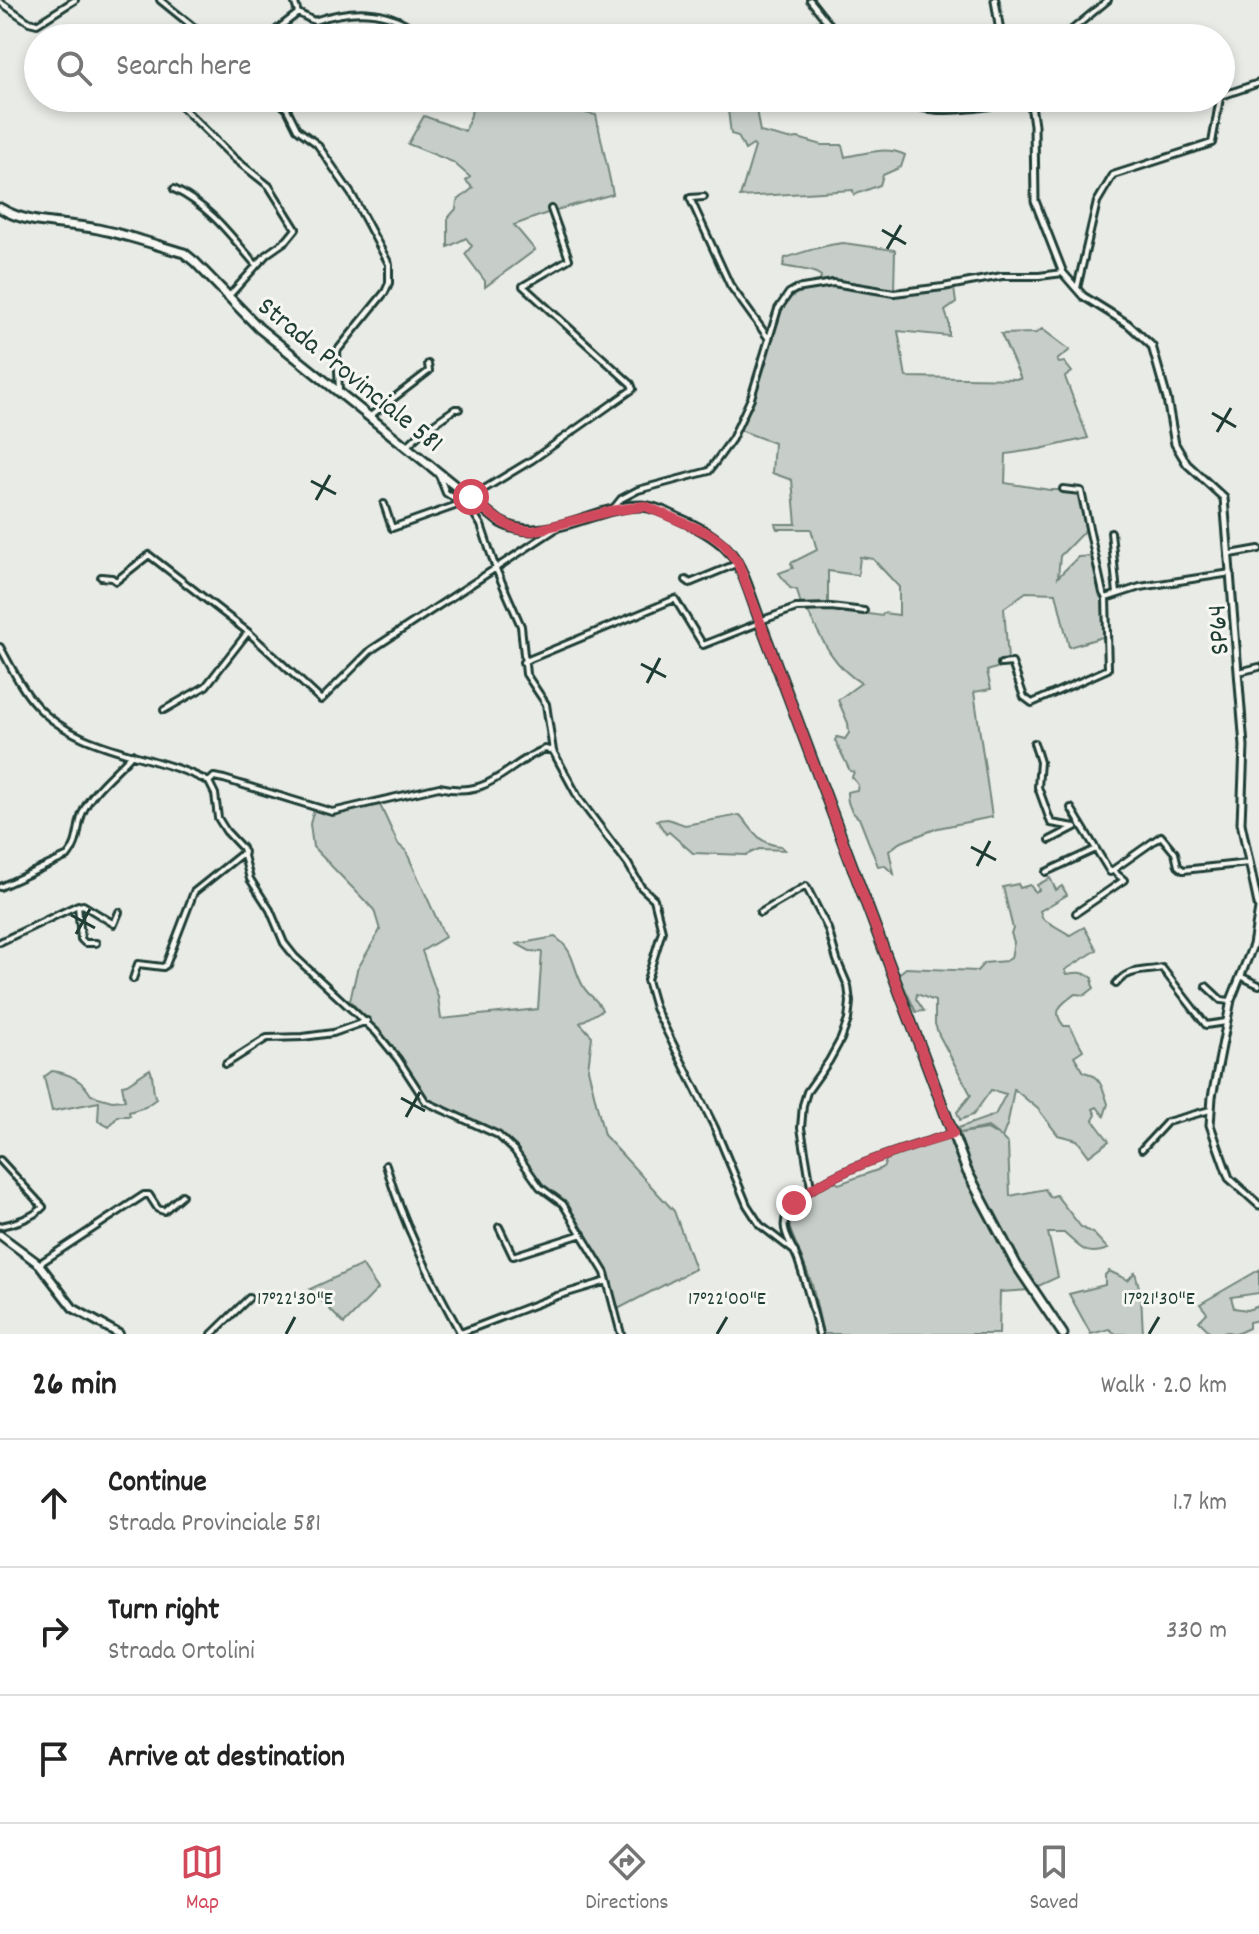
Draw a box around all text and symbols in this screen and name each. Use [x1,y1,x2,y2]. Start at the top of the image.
search box [24,24,1235,112]
icon: search [52,46,96,90]
text: Search here [116,47,252,90]
street label: Strada Provinciale 581 [247,289,451,465]
route start [453,479,489,515]
street label: SP64 [1199,603,1243,656]
route end [776,1185,812,1221]
text: 17°22'30"E [257,1286,333,1314]
text: 17°22'00"E [688,1286,766,1314]
text: 17°21'30"E [1123,1286,1195,1314]
text: 26 min [32,1362,117,1411]
text: Walk · 2.0 km [1101,1368,1227,1405]
text: Continue [108,1463,207,1506]
icon: ahead [32,1481,76,1525]
text: 1.7 km [1173,1485,1227,1522]
text: Strada Provinciale 581 [108,1506,321,1543]
text: Turn right [108,1591,219,1634]
icon: right [32,1609,76,1653]
text: 330 m [1166,1613,1227,1650]
text: Strada Ortolini [108,1634,255,1671]
icon: arrive [32,1737,76,1781]
text: Arrive at destination [108,1738,345,1781]
tab: Map [180,1840,224,1919]
tab: Directions [585,1840,669,1919]
tab: Saved [1029,1840,1079,1919]

